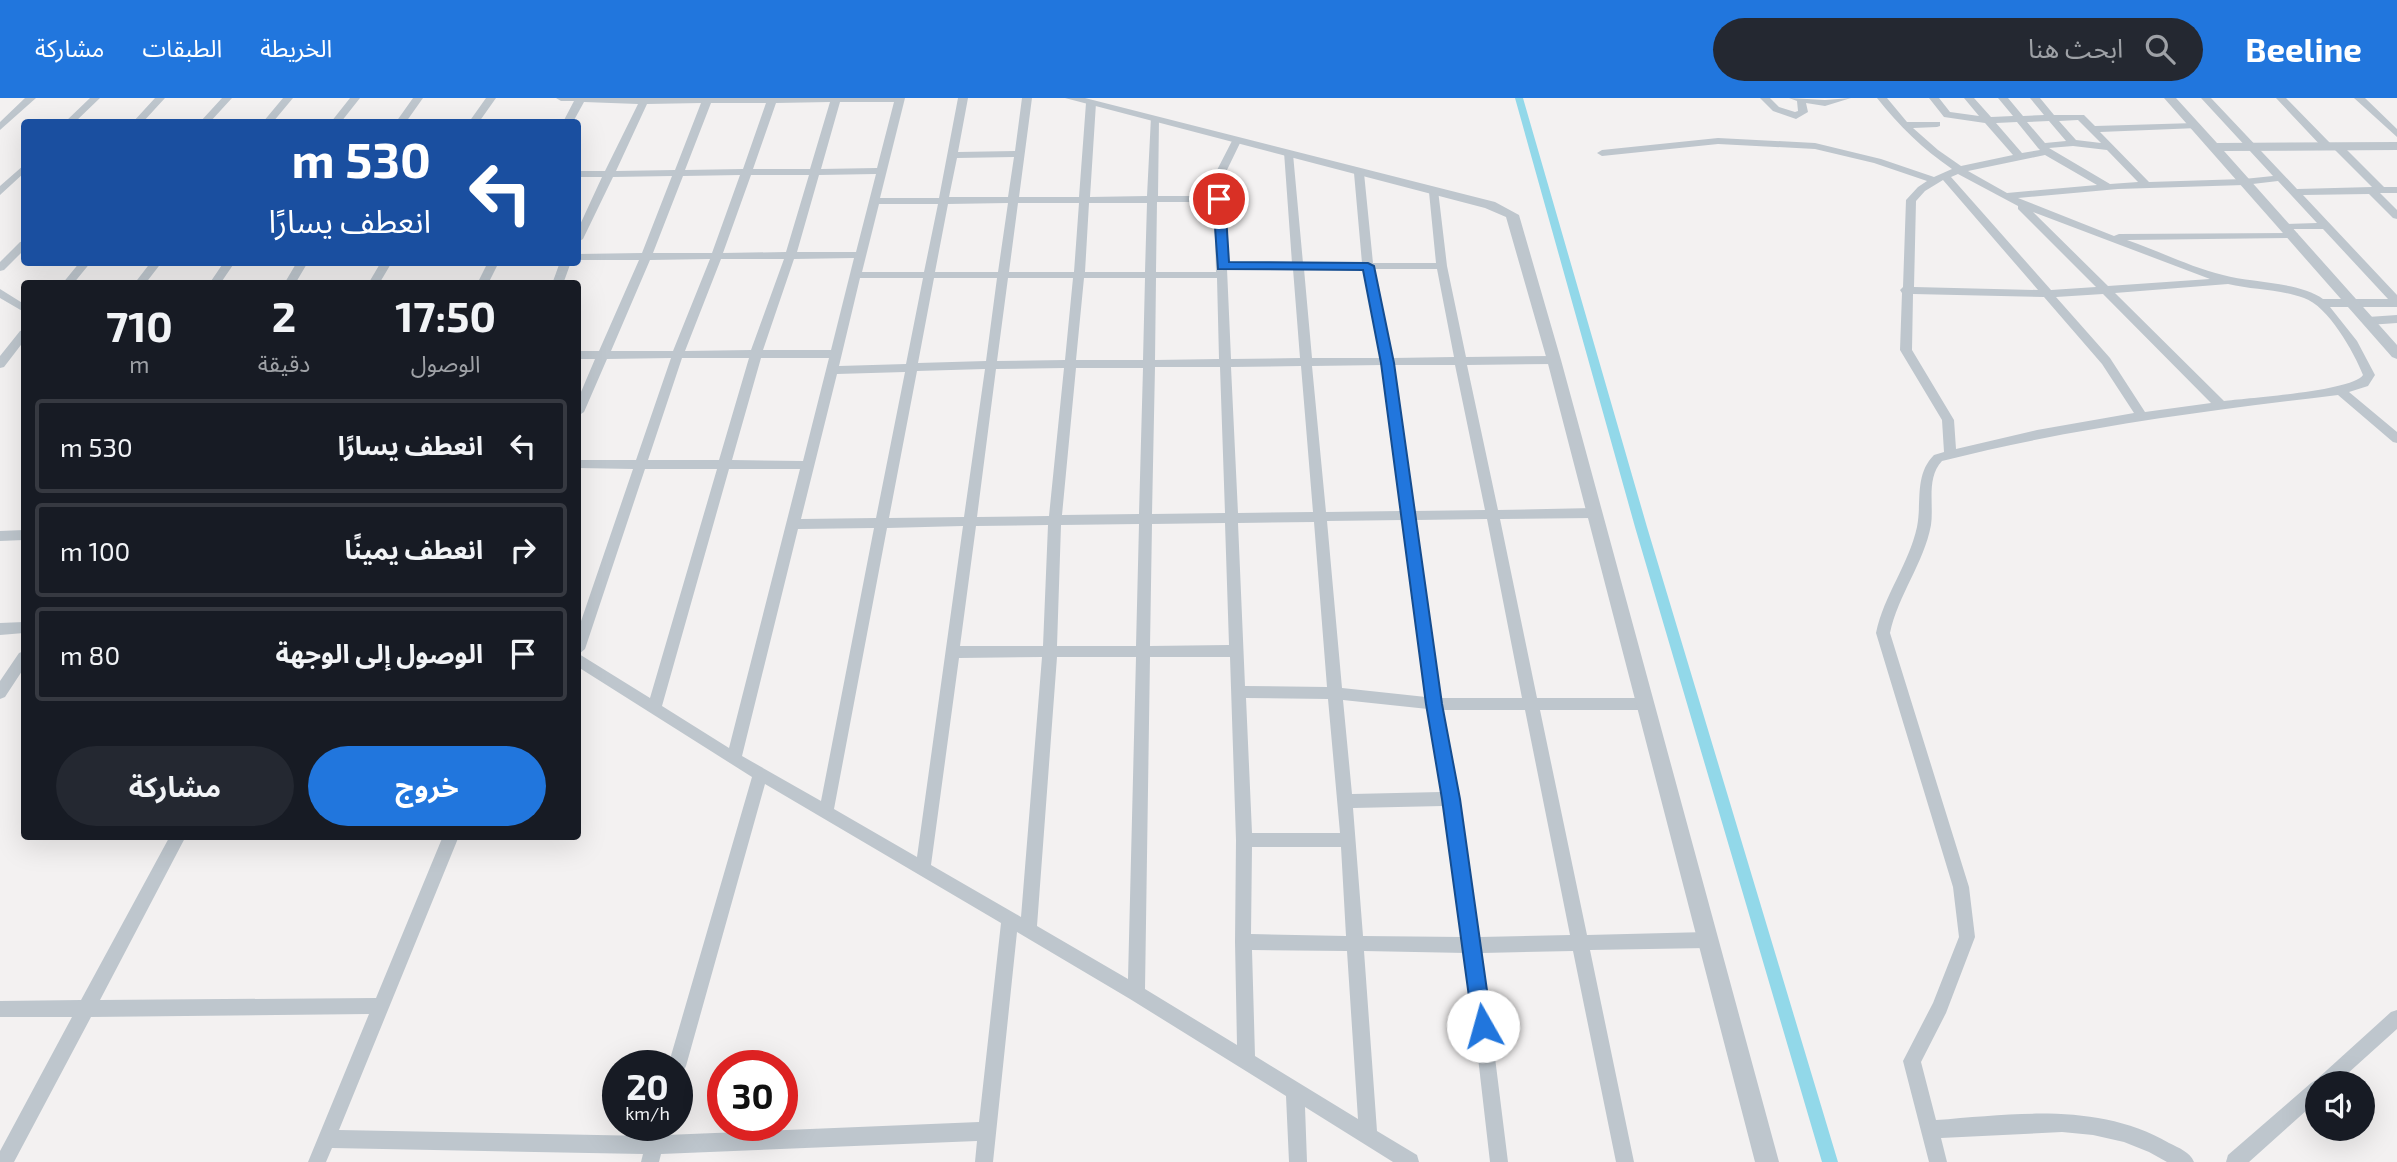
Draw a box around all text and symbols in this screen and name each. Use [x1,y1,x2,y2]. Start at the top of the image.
search box [1713,18,2203,81]
text: Beeline [2245,29,2362,69]
icon: search [2141,30,2179,68]
text: ابحث هنا [2028,32,2123,63]
text: مشاركة [35,33,104,62]
text: الطبقات [142,33,222,62]
text: الخريطة [260,33,332,62]
text: 530 m [291,129,431,188]
icon: left [455,147,546,238]
pin [1189,169,1249,229]
icon: arrive [1200,180,1238,218]
text: انعطف يسارًا [268,201,431,239]
text: 2 [272,290,296,340]
text: 17:50 [395,290,496,340]
text: 710 [106,300,173,350]
text: دقيقة [258,349,310,377]
text: الوصول [411,349,481,377]
text: m [129,350,149,378]
icon: left [504,427,542,465]
text: انعطف يسارًا [338,429,483,460]
text: 530 m [60,431,133,462]
icon: right [504,531,542,569]
text: انعطف يمينًا [344,533,483,564]
text: 100 m [60,535,130,566]
icon: arrive [504,635,542,673]
text: الوصول إلى الوجهة [275,637,483,668]
text: 80 m [60,639,120,670]
button: مشاركة [56,746,294,826]
button: خروج [308,746,546,826]
position arrow [1446,989,1520,1063]
speed limit sign: 30 [707,1050,798,1141]
text: 20 [626,1065,669,1107]
map controls [2305,1071,2375,1141]
button: sound [2305,1071,2375,1141]
text: km/h [625,1102,670,1124]

